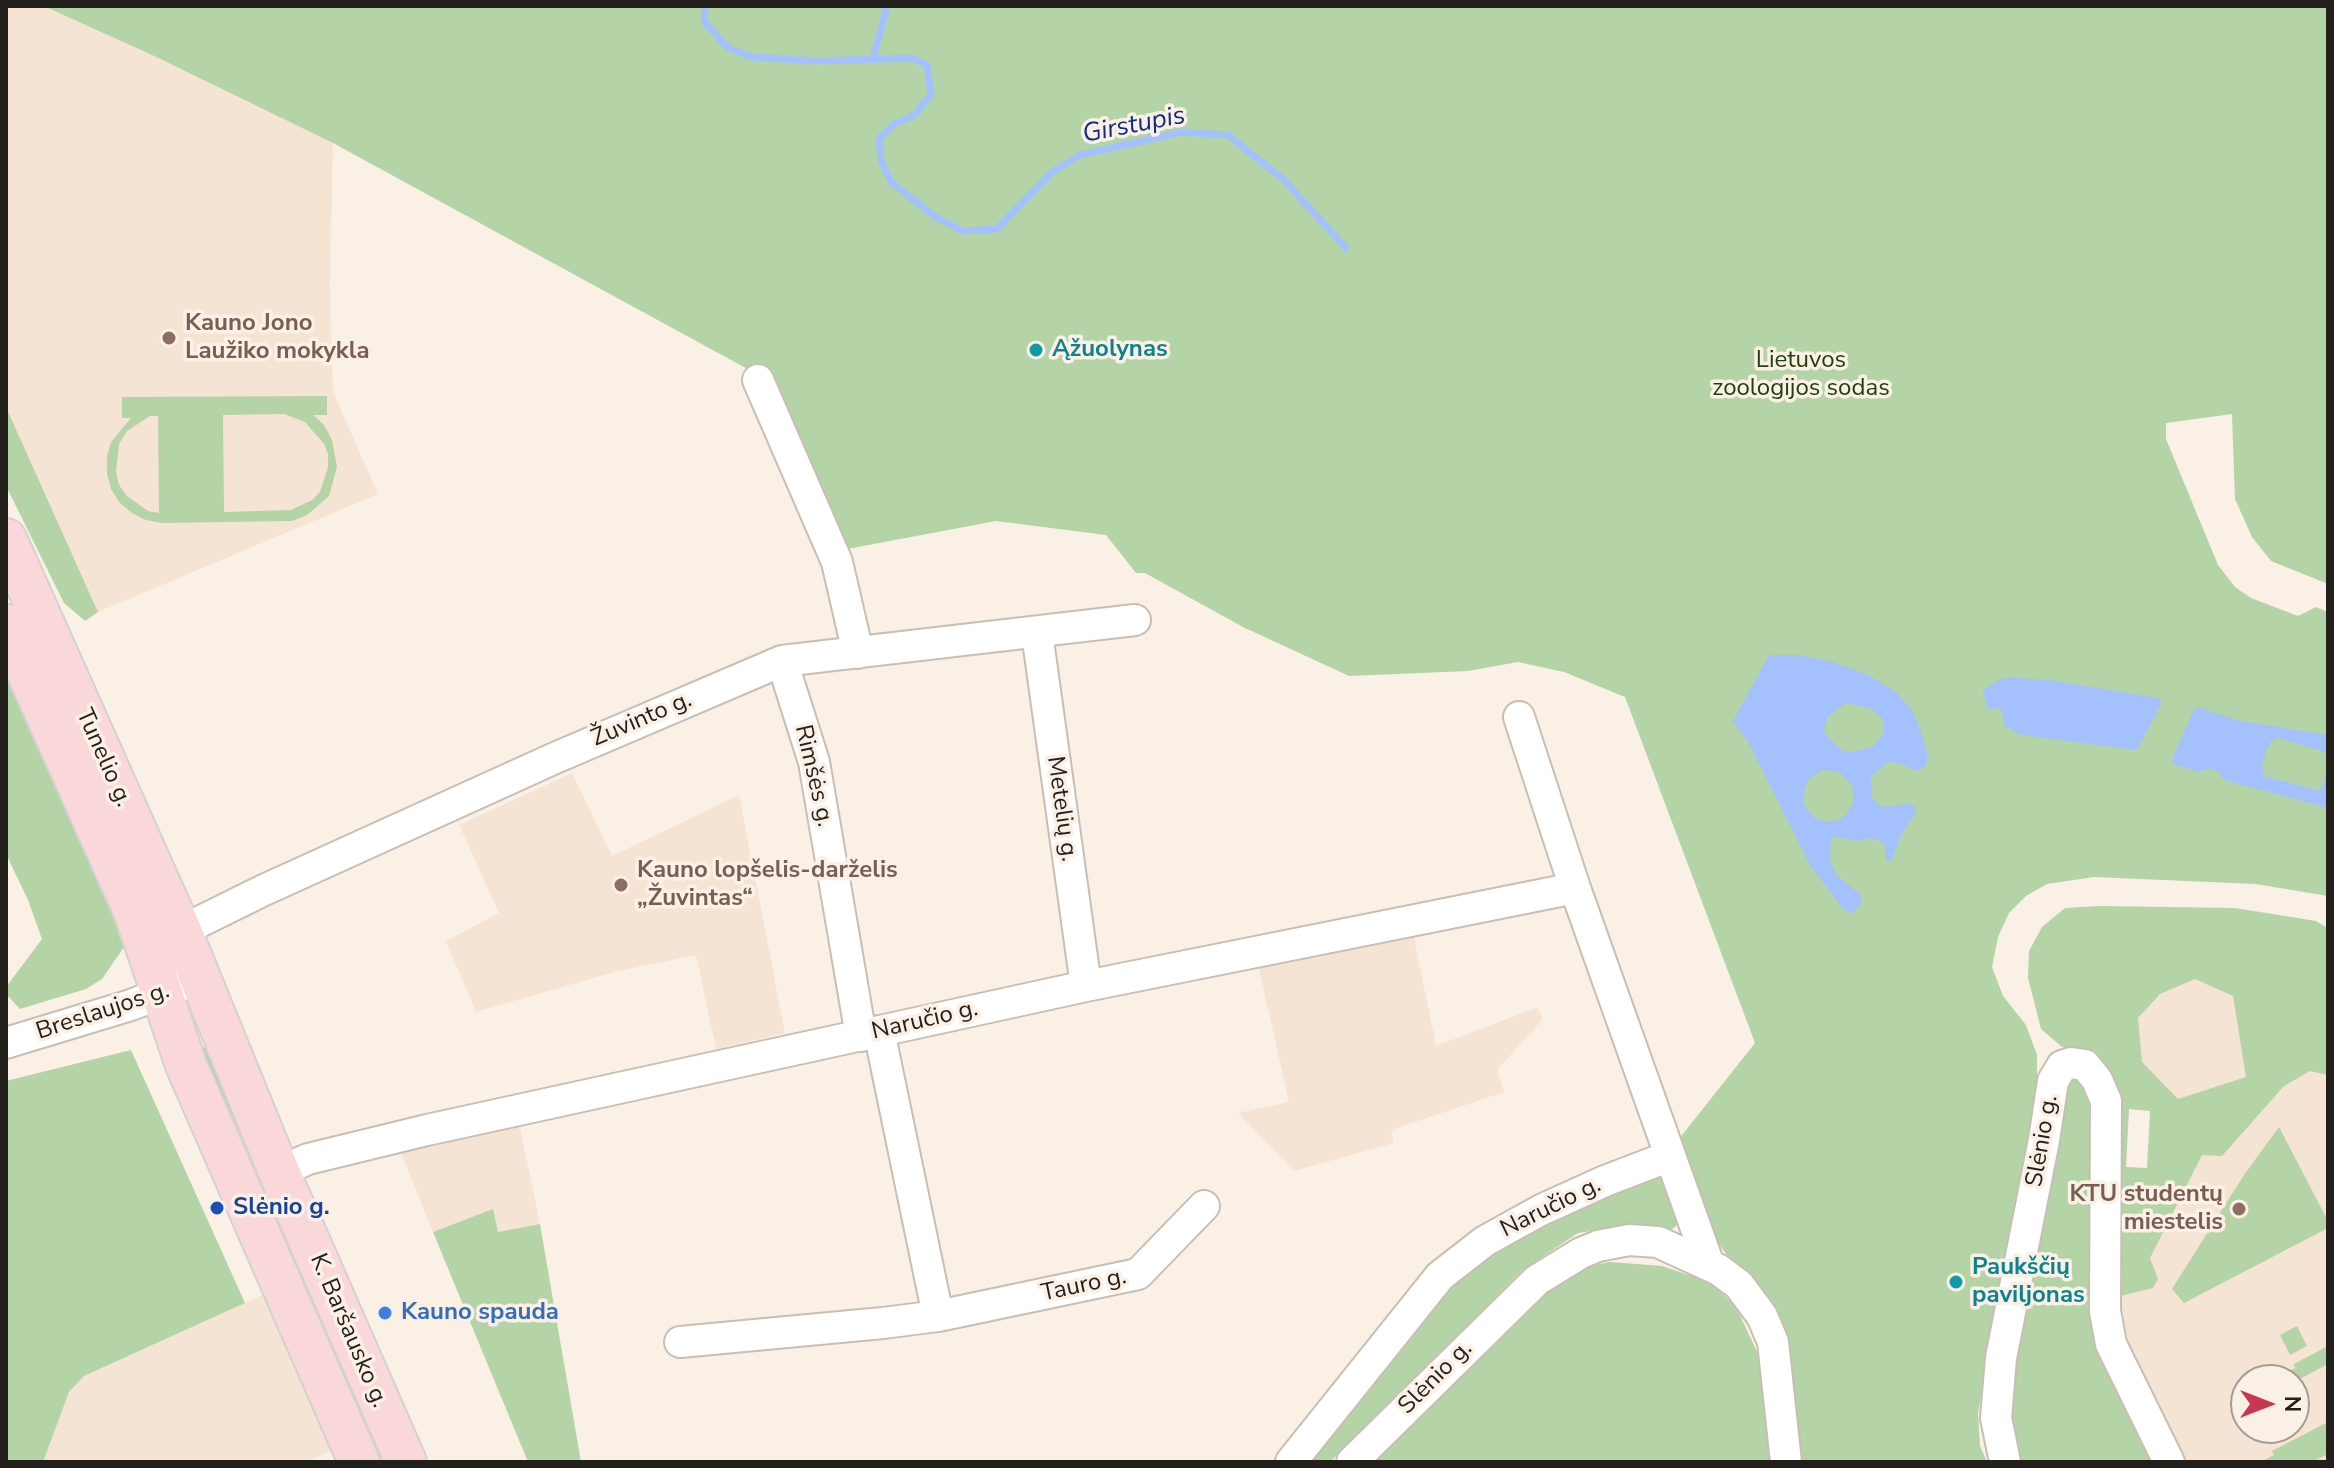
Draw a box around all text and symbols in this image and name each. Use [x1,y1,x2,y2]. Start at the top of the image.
water label: Girstupis [1080,101,1188,151]
place label: Kauno Jono Laužiko mokykla [185,310,370,366]
marker: Kauno Jono Laužiko mokykla [160,329,178,347]
place label: Ąžuolynas [1052,336,1168,364]
marker: Ąžuolynas [1027,341,1045,359]
park label: Lietuvos zoologijos sodas [1712,347,1890,403]
street label: Žuvinto g. [587,686,697,754]
street label: Tunelio g. [69,705,137,811]
street label: Rimšės g. [787,722,839,830]
street label: Metelių g. [1039,754,1083,864]
place label: Kauno lopšelis-darželis „Žuvintas“ [637,857,898,913]
marker: Kauno lopšelis-darželis „Žuvintas“ [612,876,630,894]
street label: Breslaujos g. [33,977,173,1047]
street label: Naručio g. [869,995,981,1047]
street label: Slėnio g. [2021,1093,2065,1189]
street label: Naručio g. [1496,1171,1606,1245]
place label: KTU studentų miestelis [2070,1181,2223,1237]
place label: Slėnio g. [233,1194,330,1222]
marker: Slėnio g. [208,1199,226,1217]
marker: KTU studentų miestelis [2230,1200,2248,1218]
street label: K. Baršausko g. [303,1250,393,1412]
place label: Paukščių paviljonas [1972,1254,2085,1310]
street label: Tauro g. [1039,1263,1129,1309]
marker: Paukščių paviljonas [1947,1273,1965,1291]
place label: Kauno spauda [401,1299,559,1327]
marker: Kauno spauda [376,1304,394,1322]
street label: Slėnio g. [1393,1335,1479,1421]
north arrow [2230,1364,2310,1444]
text: N [2277,1396,2307,1412]

